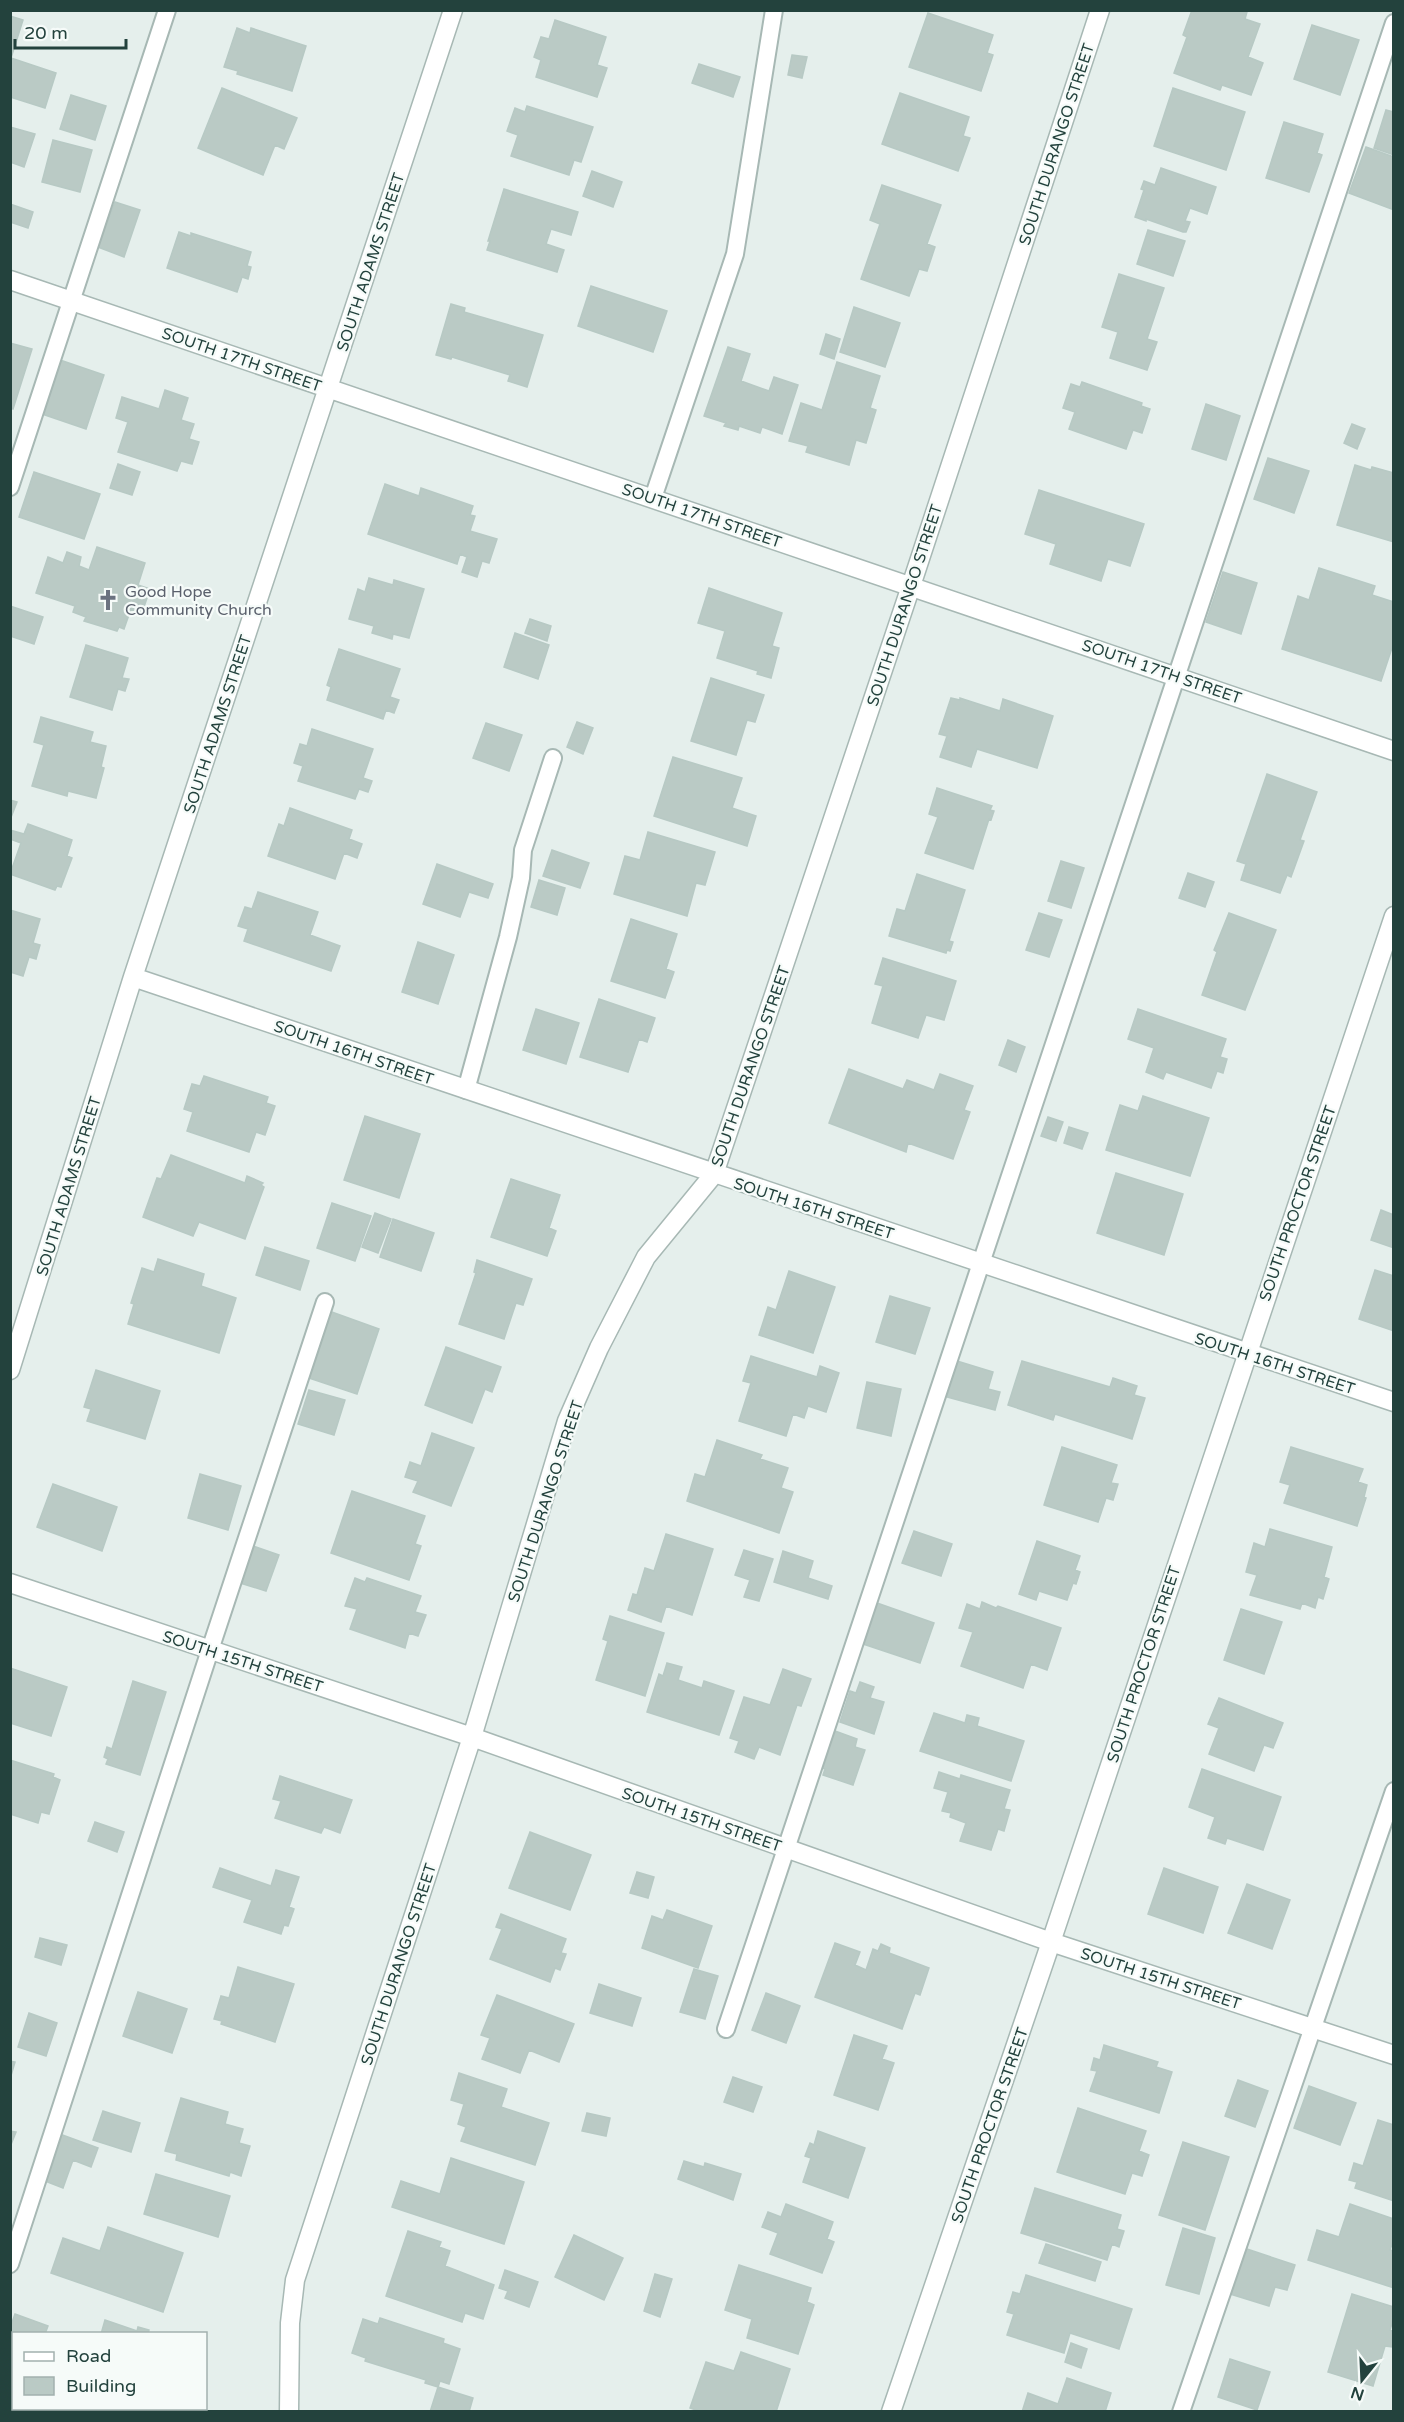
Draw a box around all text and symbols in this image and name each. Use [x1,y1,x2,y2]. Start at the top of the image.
scale bar [15,12,126,50]
text: 20 m [24,22,68,44]
street label: SOUTH DURANGO STREET [1015,41,1099,248]
street label: SOUTH ADAMS STREET [333,170,409,354]
street label: SOUTH 17TH STREET [159,323,324,397]
street label: SOUTH 17TH STREET [619,479,784,553]
street label: SOUTH DURANGO STREET [863,502,947,709]
place label: Good Hope Community Church [125,582,272,620]
church icon: Good Hope Community Church [96,588,120,612]
street label: SOUTH ADAMS STREET [180,632,256,816]
street label: SOUTH 17TH STREET [1079,635,1244,709]
street label: SOUTH DURANGO STREET [707,963,795,1169]
street label: SOUTH 16TH STREET [271,1016,436,1090]
street label: SOUTH ADAMS STREET [32,1094,106,1278]
street label: SOUTH PROCTOR STREET [1255,1103,1341,1304]
street label: SOUTH 16TH STREET [731,1174,897,1244]
street label: SOUTH 16TH STREET [1192,1329,1358,1399]
street label: SOUTH DURANGO STREET [504,1398,588,1605]
street label: SOUTH PROCTOR STREET [1103,1563,1185,1765]
street label: SOUTH 15TH STREET [160,1627,326,1697]
street label: SOUTH 15TH STREET [619,1783,784,1857]
street label: SOUTH DURANGO STREET [357,1861,441,2068]
street label: SOUTH 15TH STREET [1078,1944,1244,2014]
street label: SOUTH PROCTOR STREET [947,2025,1033,2226]
legend [12,2332,207,2410]
text: Road [66,2345,111,2367]
north arrow [1332,2350,1392,2410]
text: Building [66,2375,136,2397]
text: N [1348,2382,1367,2405]

